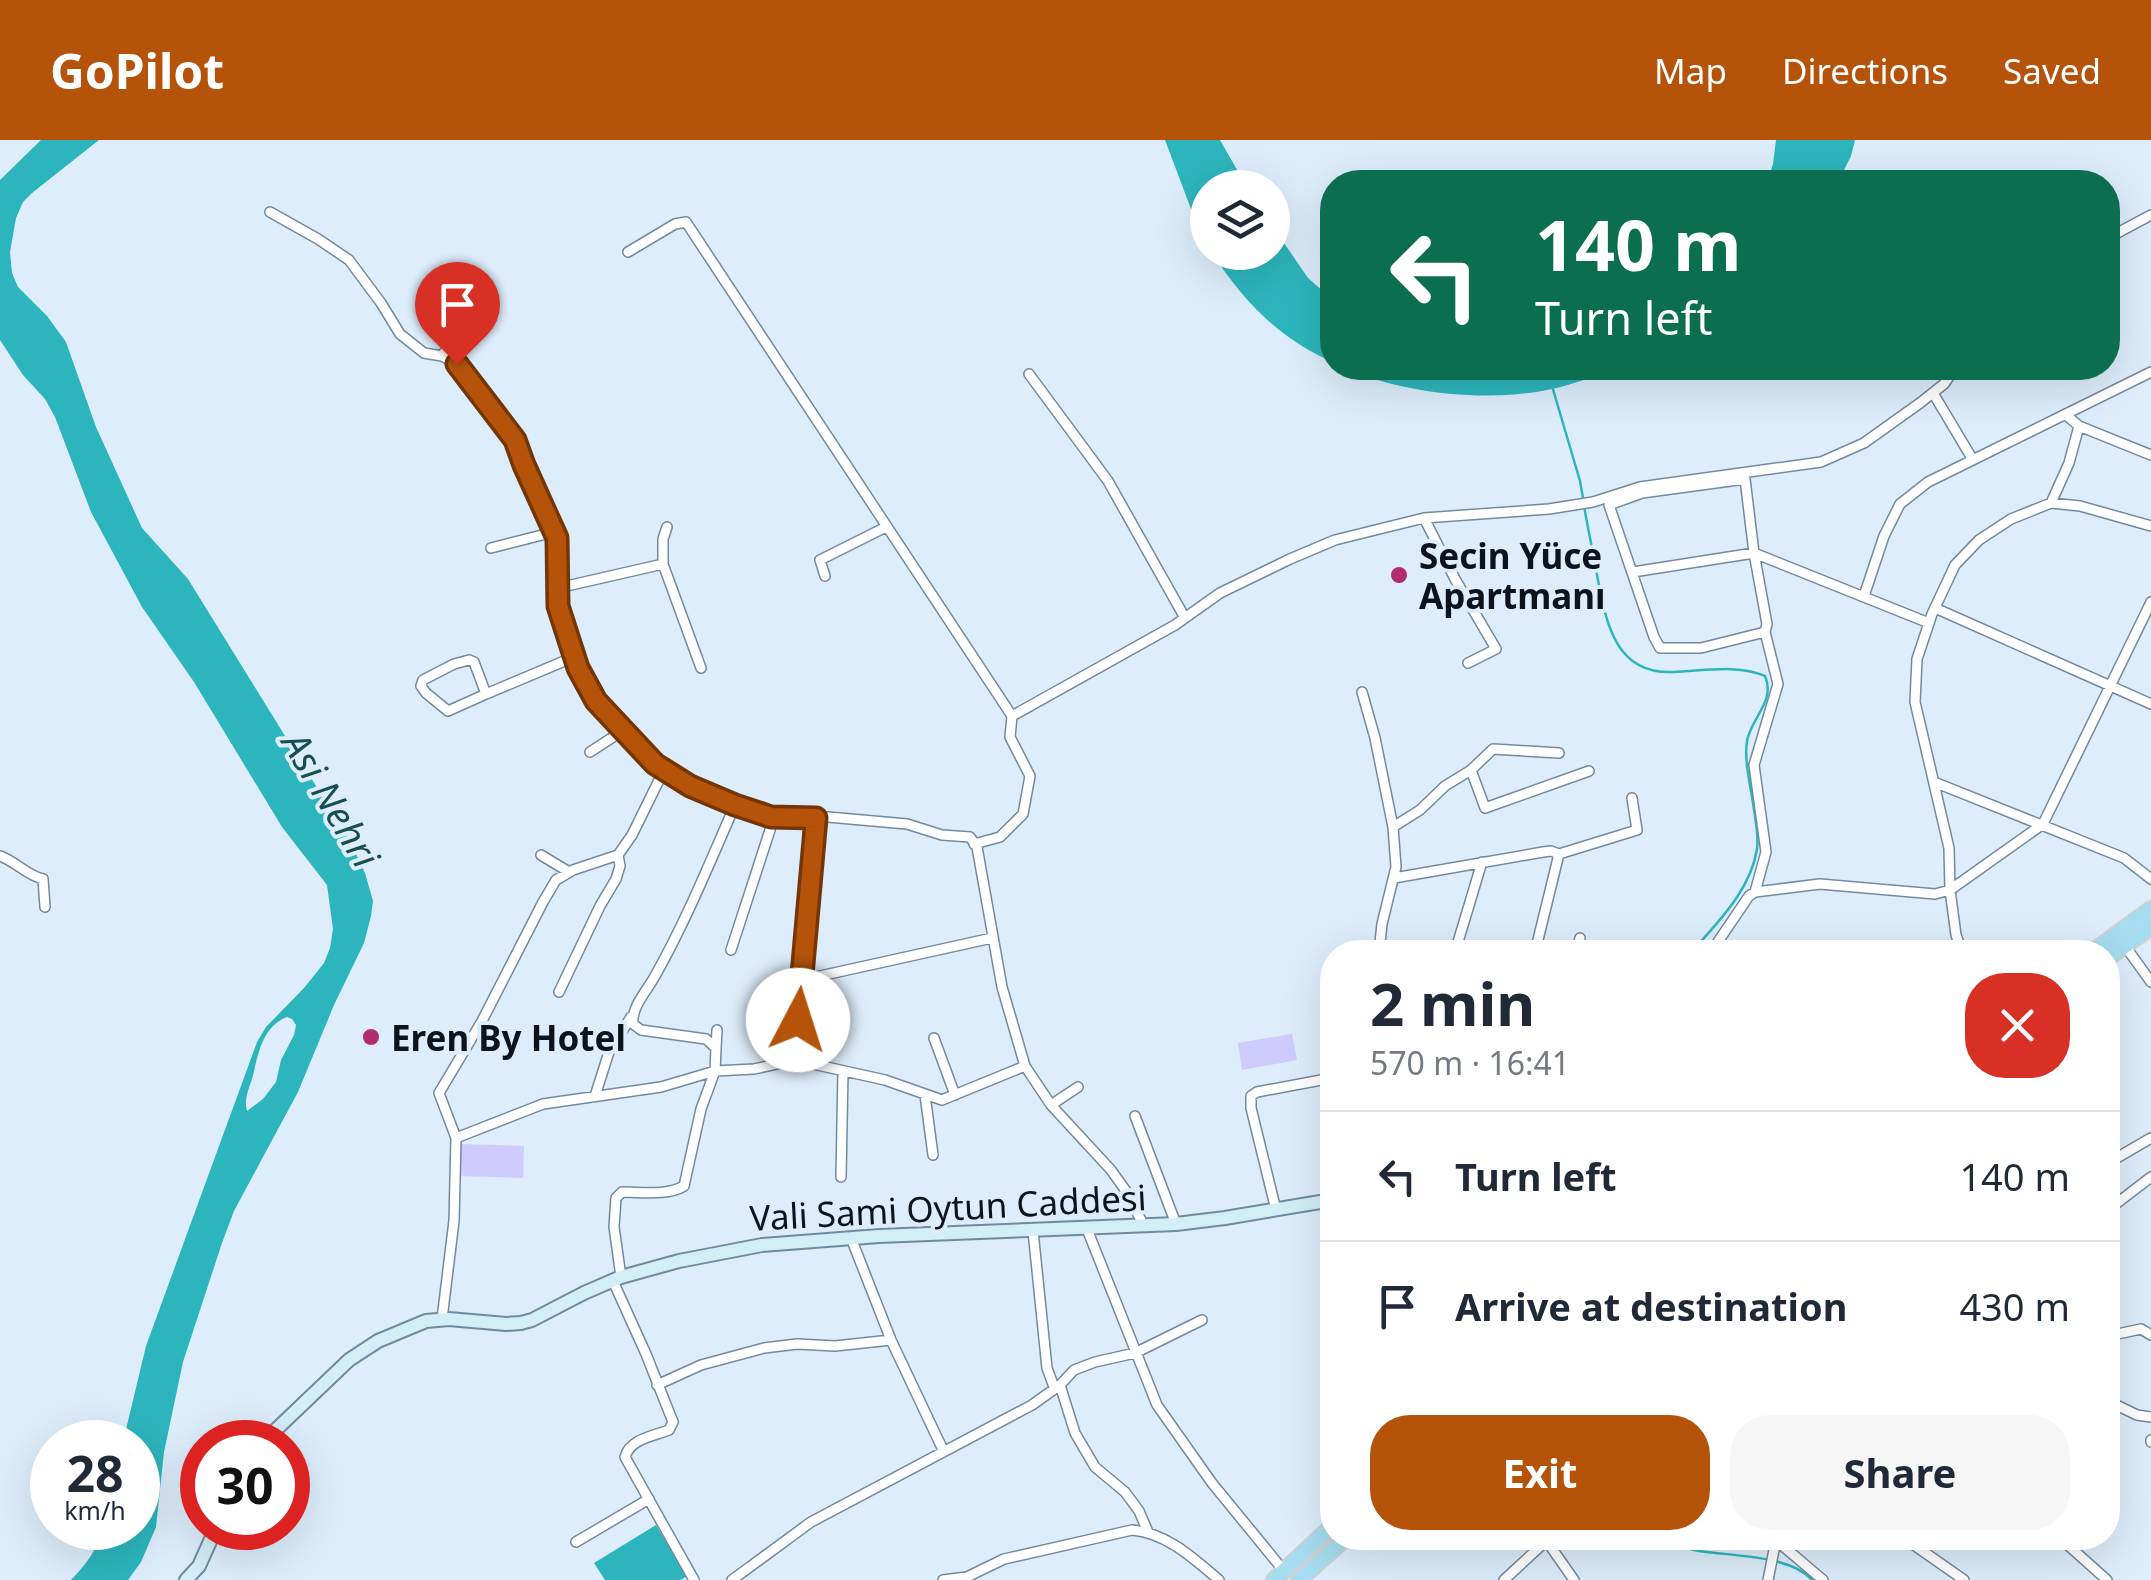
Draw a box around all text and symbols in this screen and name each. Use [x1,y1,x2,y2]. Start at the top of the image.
text: GoPilot [50,38,224,103]
text: Map [1654,47,1727,94]
text: Directions [1782,47,1948,94]
text: Saved [2003,47,2101,94]
map controls [1190,170,1290,270]
button: layers [1190,170,1290,270]
text: 140 m [1535,196,1742,292]
icon: left [1370,210,1500,340]
pin [415,262,500,365]
icon: arrive [430,277,485,332]
text: Turn left [1535,287,1712,348]
place label: Secin Yüce Apartmanı [1419,532,1605,619]
marker: Secin Yüce Apartmanı [1388,564,1410,586]
water label: Asi Nehri [269,719,394,878]
text: 2 min [1370,962,1535,1044]
position arrow [746,968,850,1072]
button: close [1965,973,2070,1078]
place label: Eren By Hotel [391,1014,626,1061]
marker: Eren By Hotel [360,1026,382,1048]
text: 570 m · 16:41 [1370,1041,1570,1084]
icon: left [1370,1149,1425,1204]
text: Turn left [1455,1150,1617,1202]
text: 140 m [1959,1150,2070,1202]
street label: Vali Sami Oytun Caddesi [748,1173,1148,1241]
icon: arrive [1370,1279,1425,1334]
text: Arrive at destination [1455,1280,1847,1332]
text: 430 m [1959,1280,2070,1332]
button: Exit [1370,1415,1710,1530]
button: Share [1730,1415,2070,1530]
speed limit sign: 30 [180,1420,310,1550]
text: 28 [66,1439,124,1507]
text: km/h [64,1493,126,1527]

